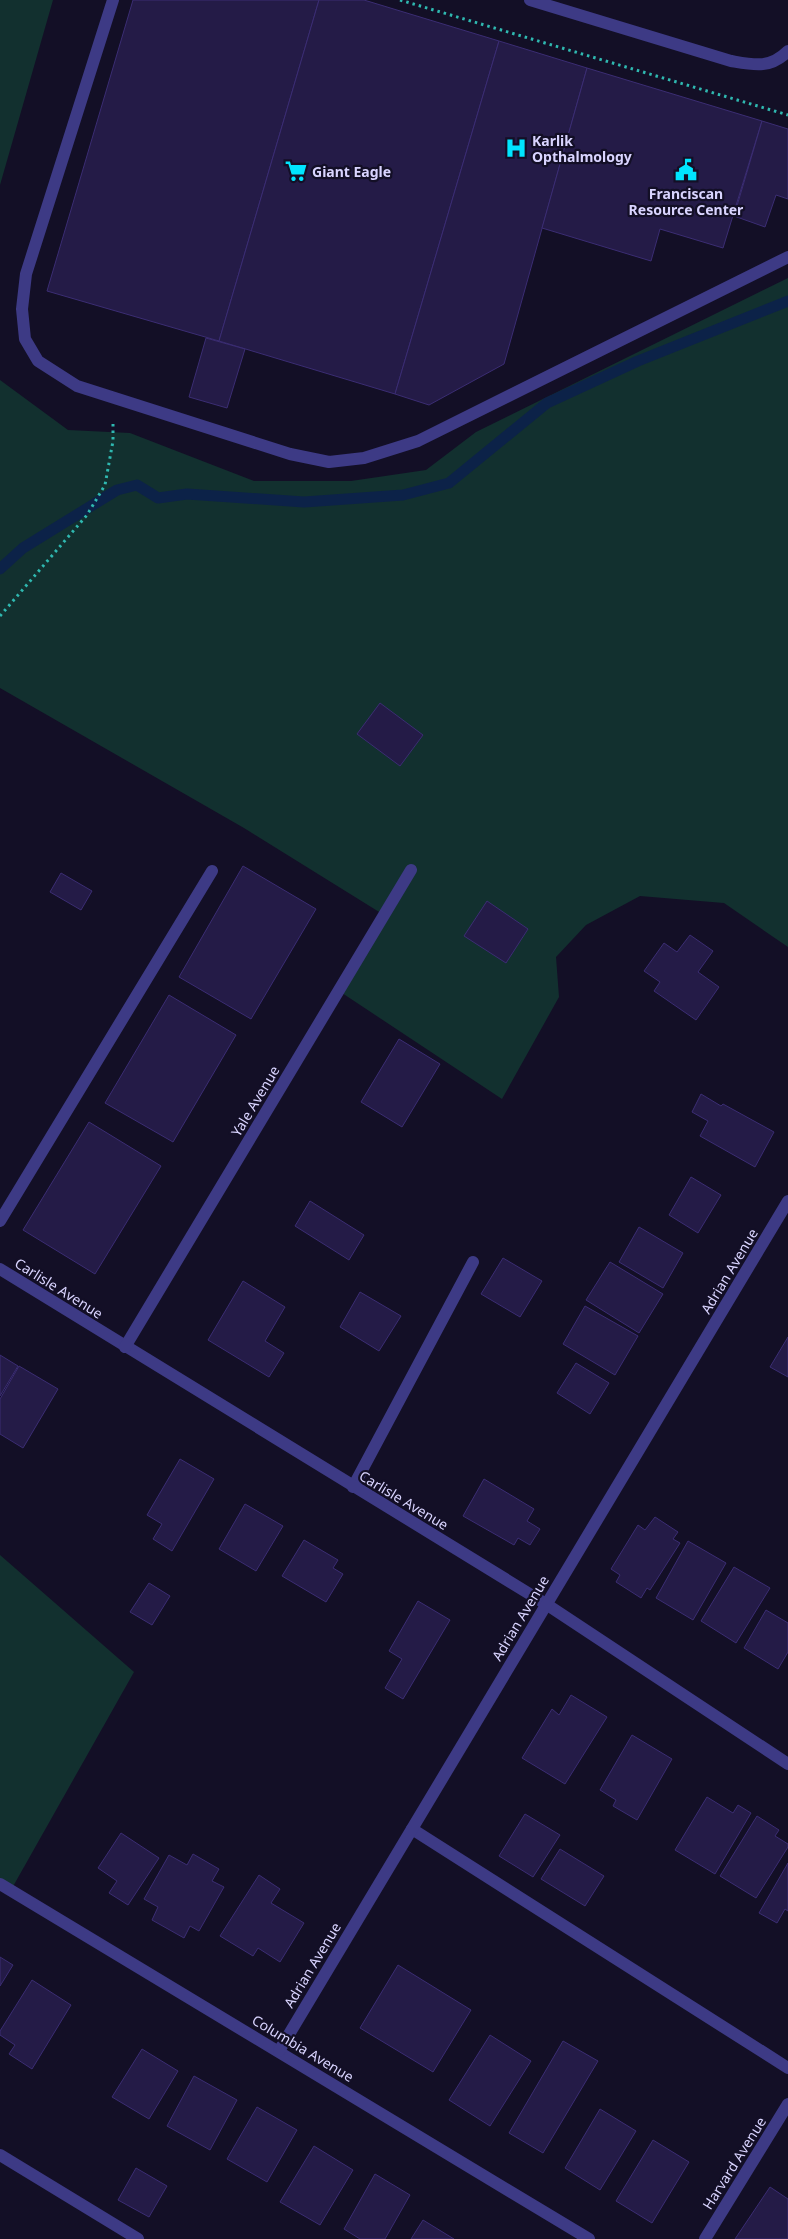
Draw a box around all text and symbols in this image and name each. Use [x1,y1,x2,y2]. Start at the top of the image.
place label: Karlik Opthalmology [532,131,632,166]
hospital icon: Karlik Opthalmology [503,135,529,161]
public building icon: Franciscan Resource Center [673,157,699,183]
supermarket icon: Giant Eagle [283,158,309,184]
place label: Giant Eagle [312,162,391,181]
place label: Franciscan Resource Center [629,184,744,219]
street label: Yale Avenue [226,1062,284,1140]
street label: Adrian Avenue [696,1225,762,1317]
street label: Carlisle Avenue [11,1253,107,1323]
street label: Carlisle Avenue [356,1466,452,1534]
street label: Adrian Avenue [487,1572,553,1664]
street label: Adrian Avenue [279,1919,345,2011]
street label: Columbia Avenue [249,2010,357,2086]
street label: Harvard Avenue [698,2113,770,2213]

